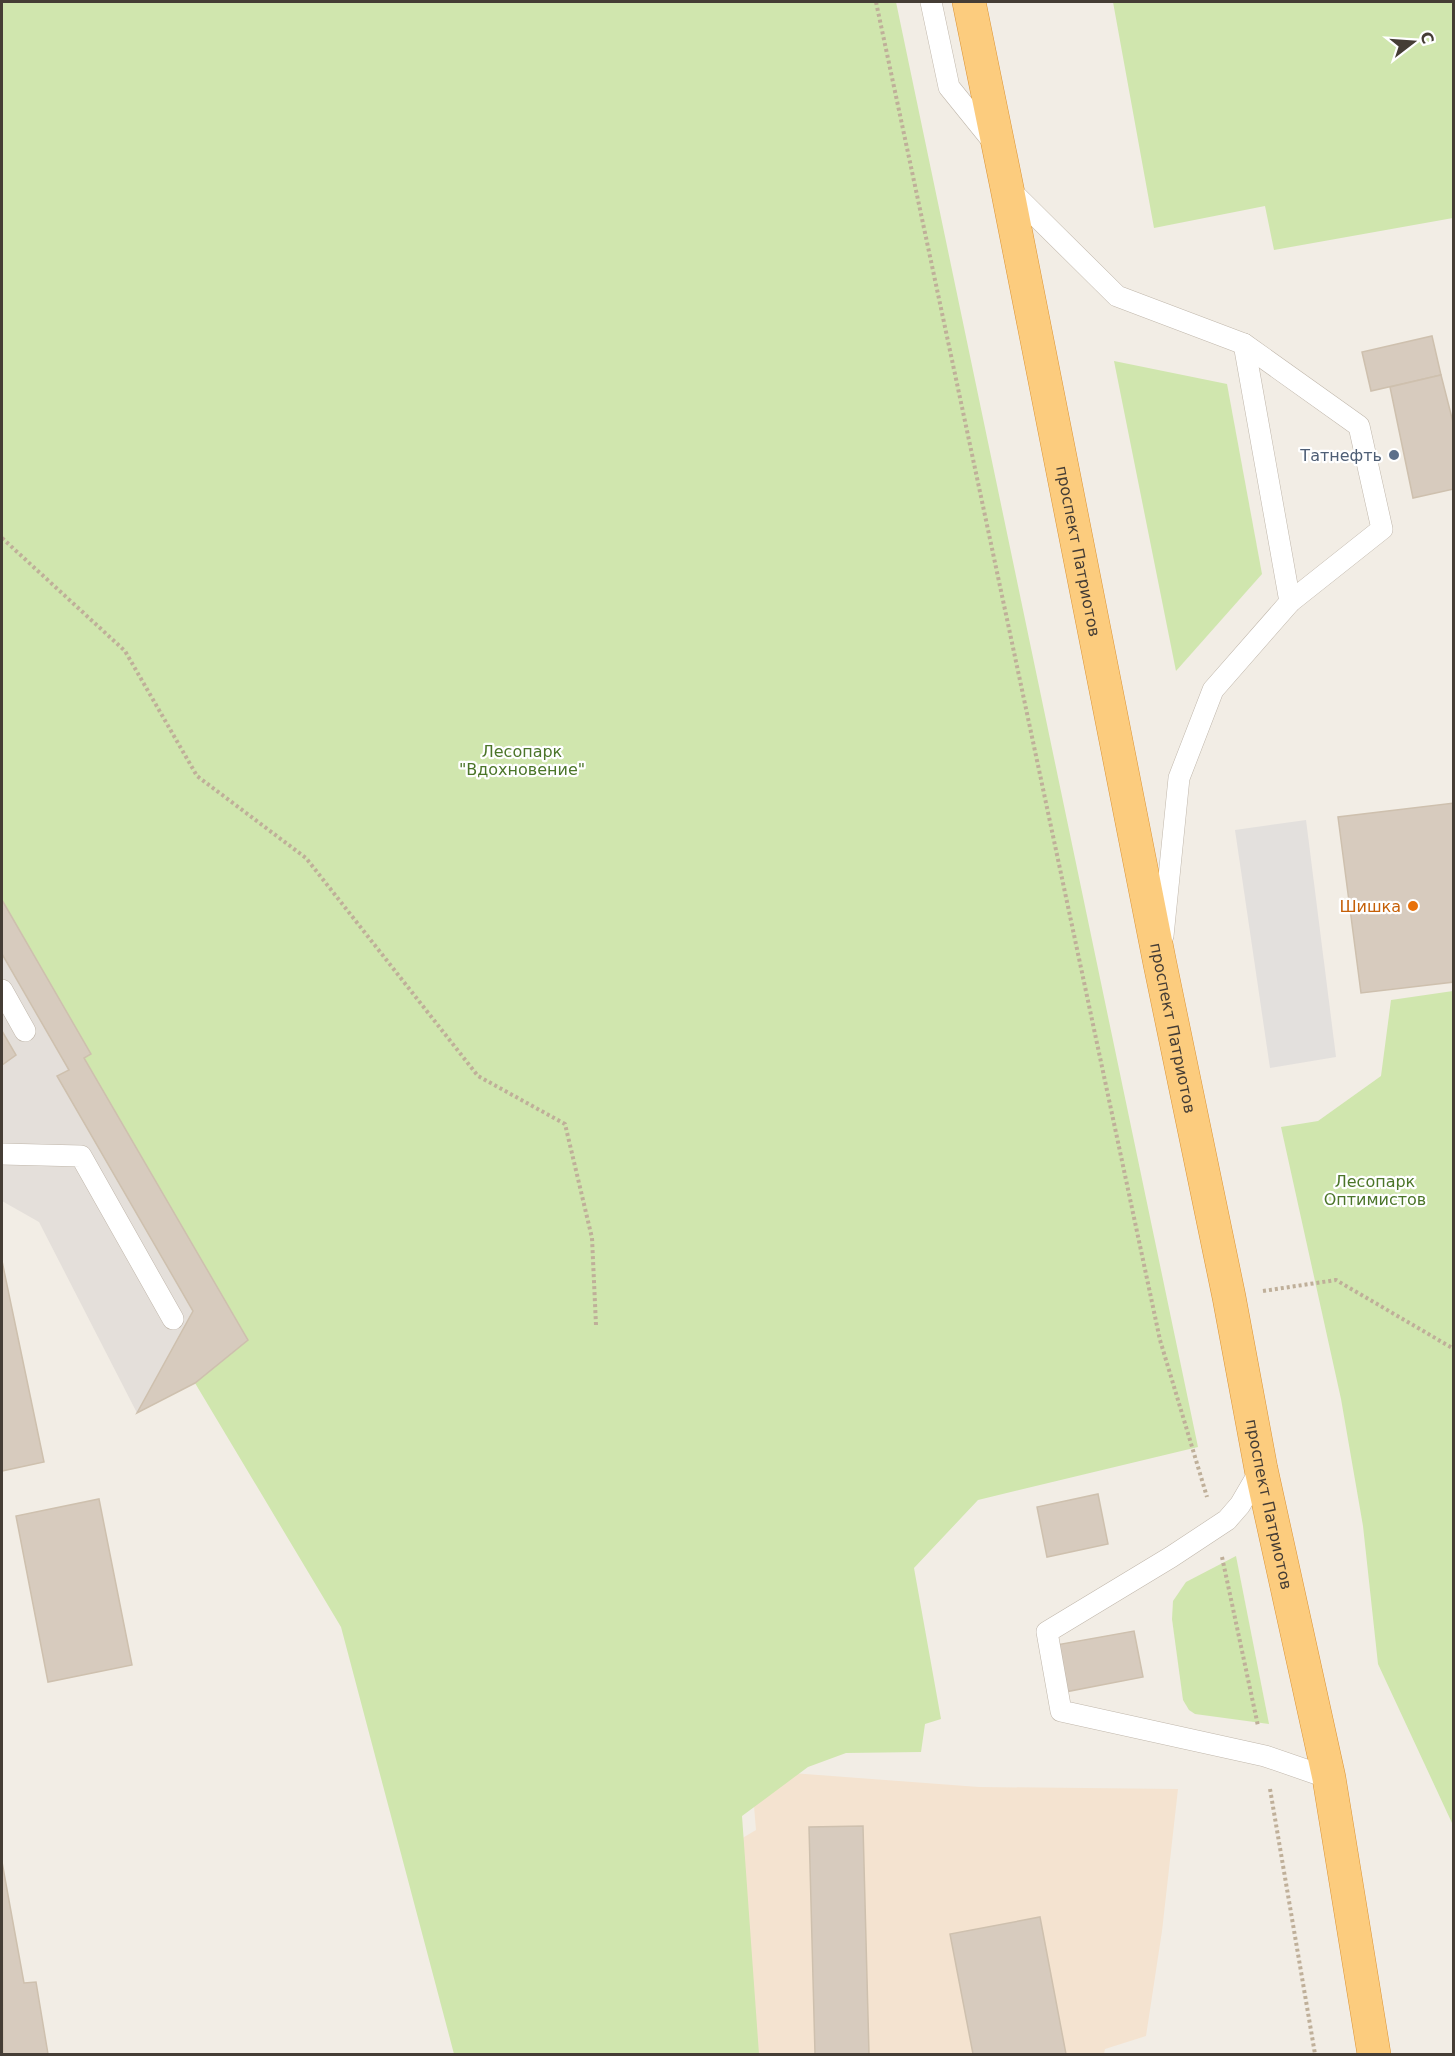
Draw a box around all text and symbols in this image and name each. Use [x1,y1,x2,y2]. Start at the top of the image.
north arrow [1383,12,1443,72]
text: С [1416,29,1438,46]
place label: Татнефть [1299,446,1382,465]
marker: Татнефть [1387,448,1401,462]
street label: проспект Патриотов [1052,464,1104,638]
park label: Лесопарк "Вдохновение" [459,742,585,779]
place label: Шишка [1339,897,1401,916]
marker: Шишка [1406,899,1420,913]
street label: проспект Патриотов [1146,941,1200,1115]
park label: Лесопарк Оптимистов [1324,1172,1426,1209]
street label: проспект Патриотов [1242,1418,1296,1591]

